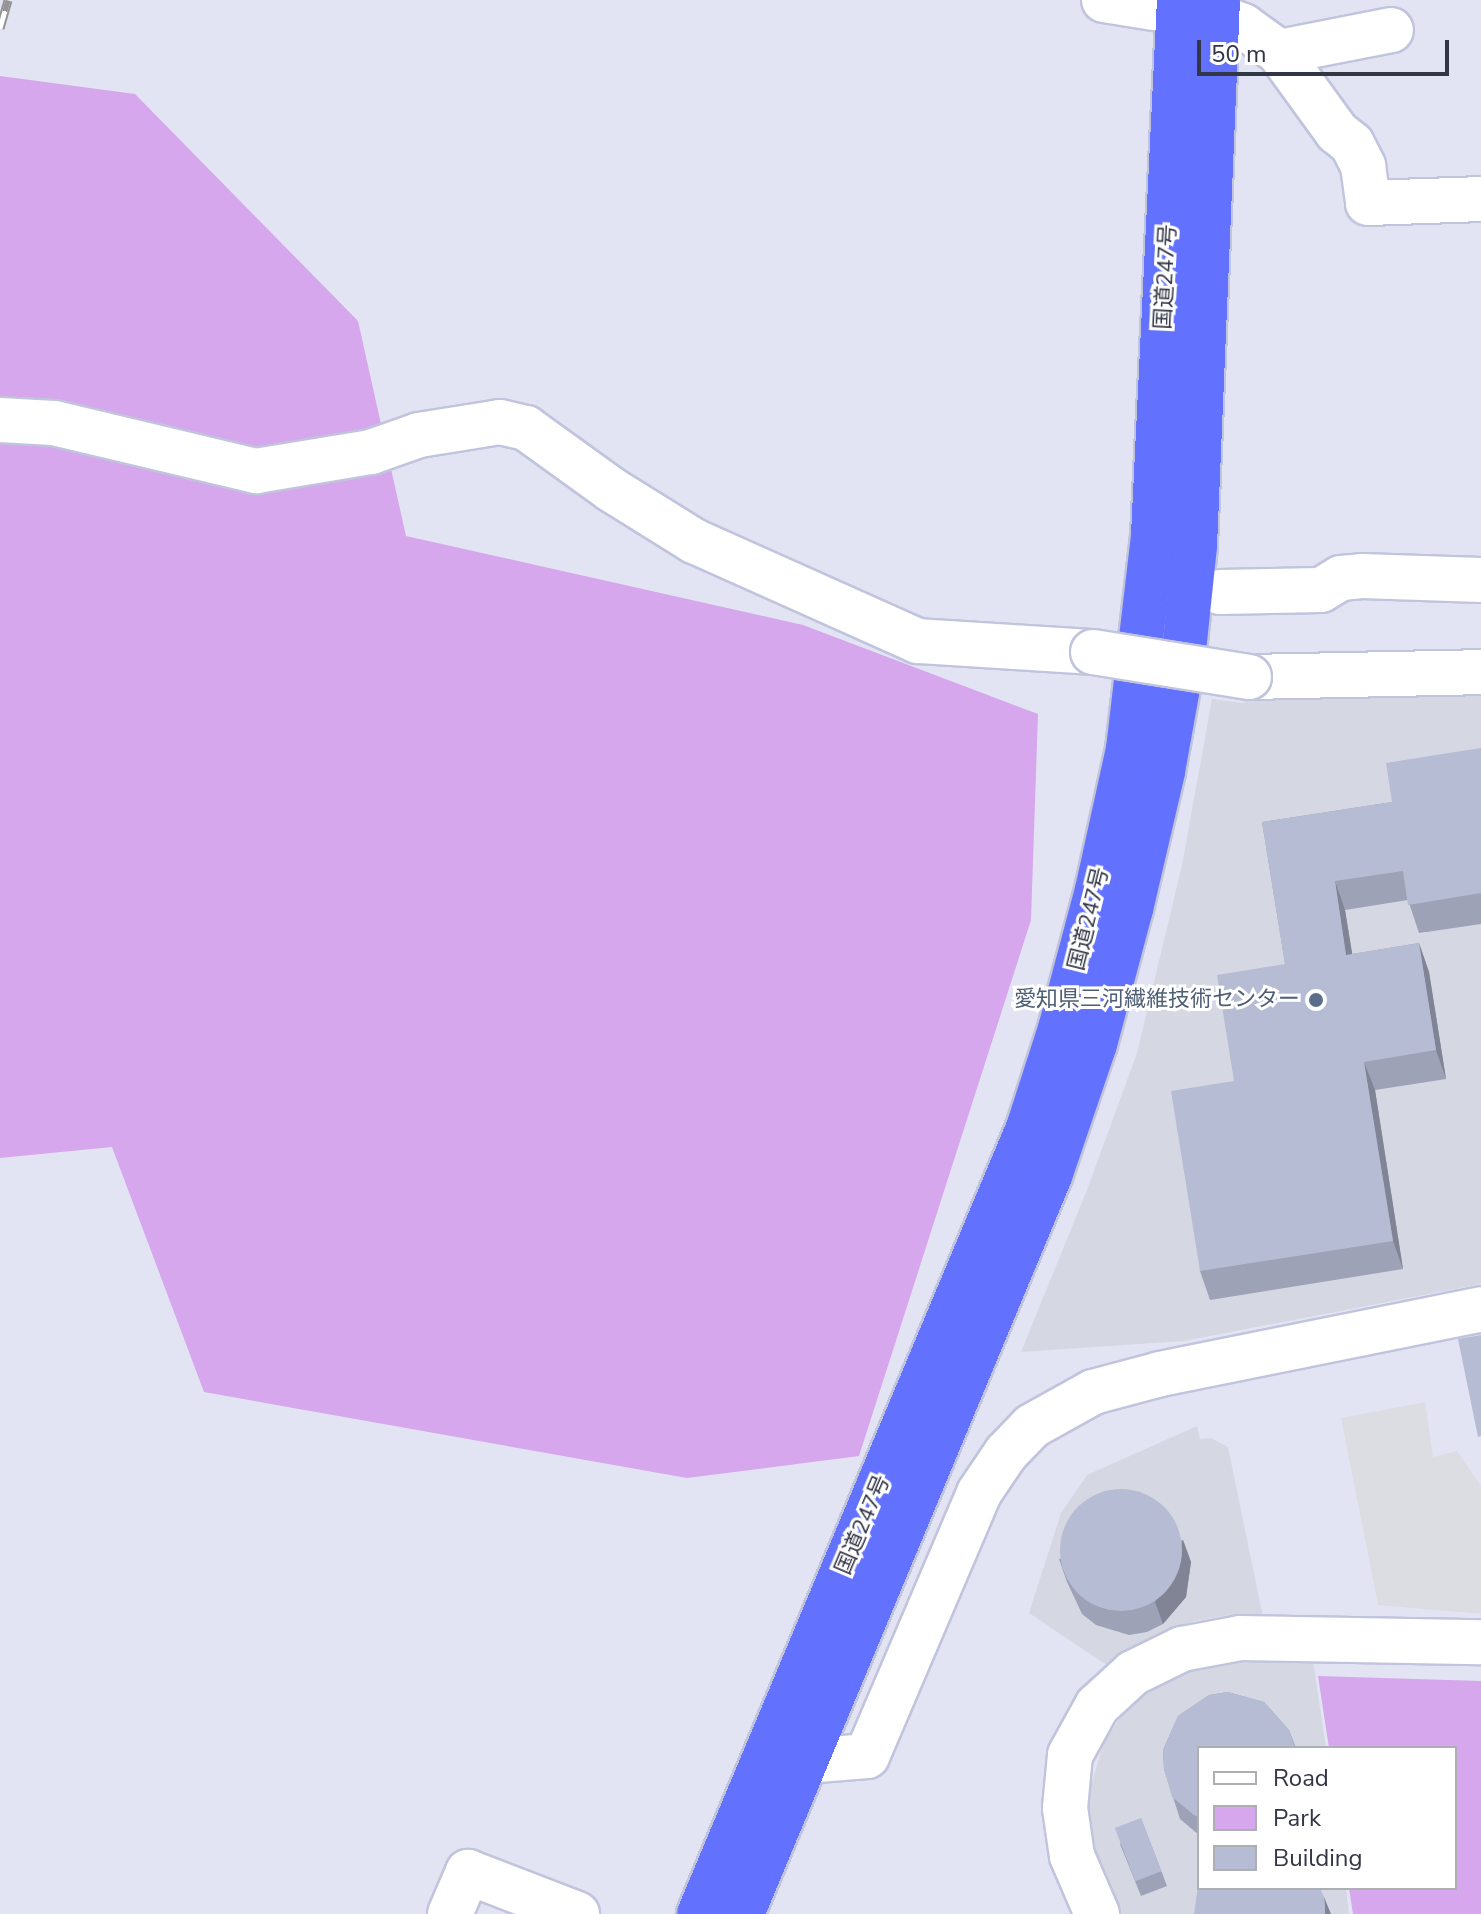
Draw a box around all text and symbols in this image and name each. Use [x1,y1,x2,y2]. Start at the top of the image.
scale bar [1201,24,1453,74]
text: 50 m [1211,38,1267,70]
street label: 国道247号 [1150,224,1182,330]
street label: 国道247号 [1063,865,1115,973]
place label: 愛知県三河繊維技術センター [1014,987,1300,1013]
marker: 愛知県三河繊維技術センター [1307,991,1325,1009]
street label: 国道247号 [830,1471,896,1579]
legend [1197,1746,1457,1890]
text: Road [1273,1762,1329,1794]
text: Park [1273,1802,1321,1834]
text: Building [1273,1842,1363,1874]

